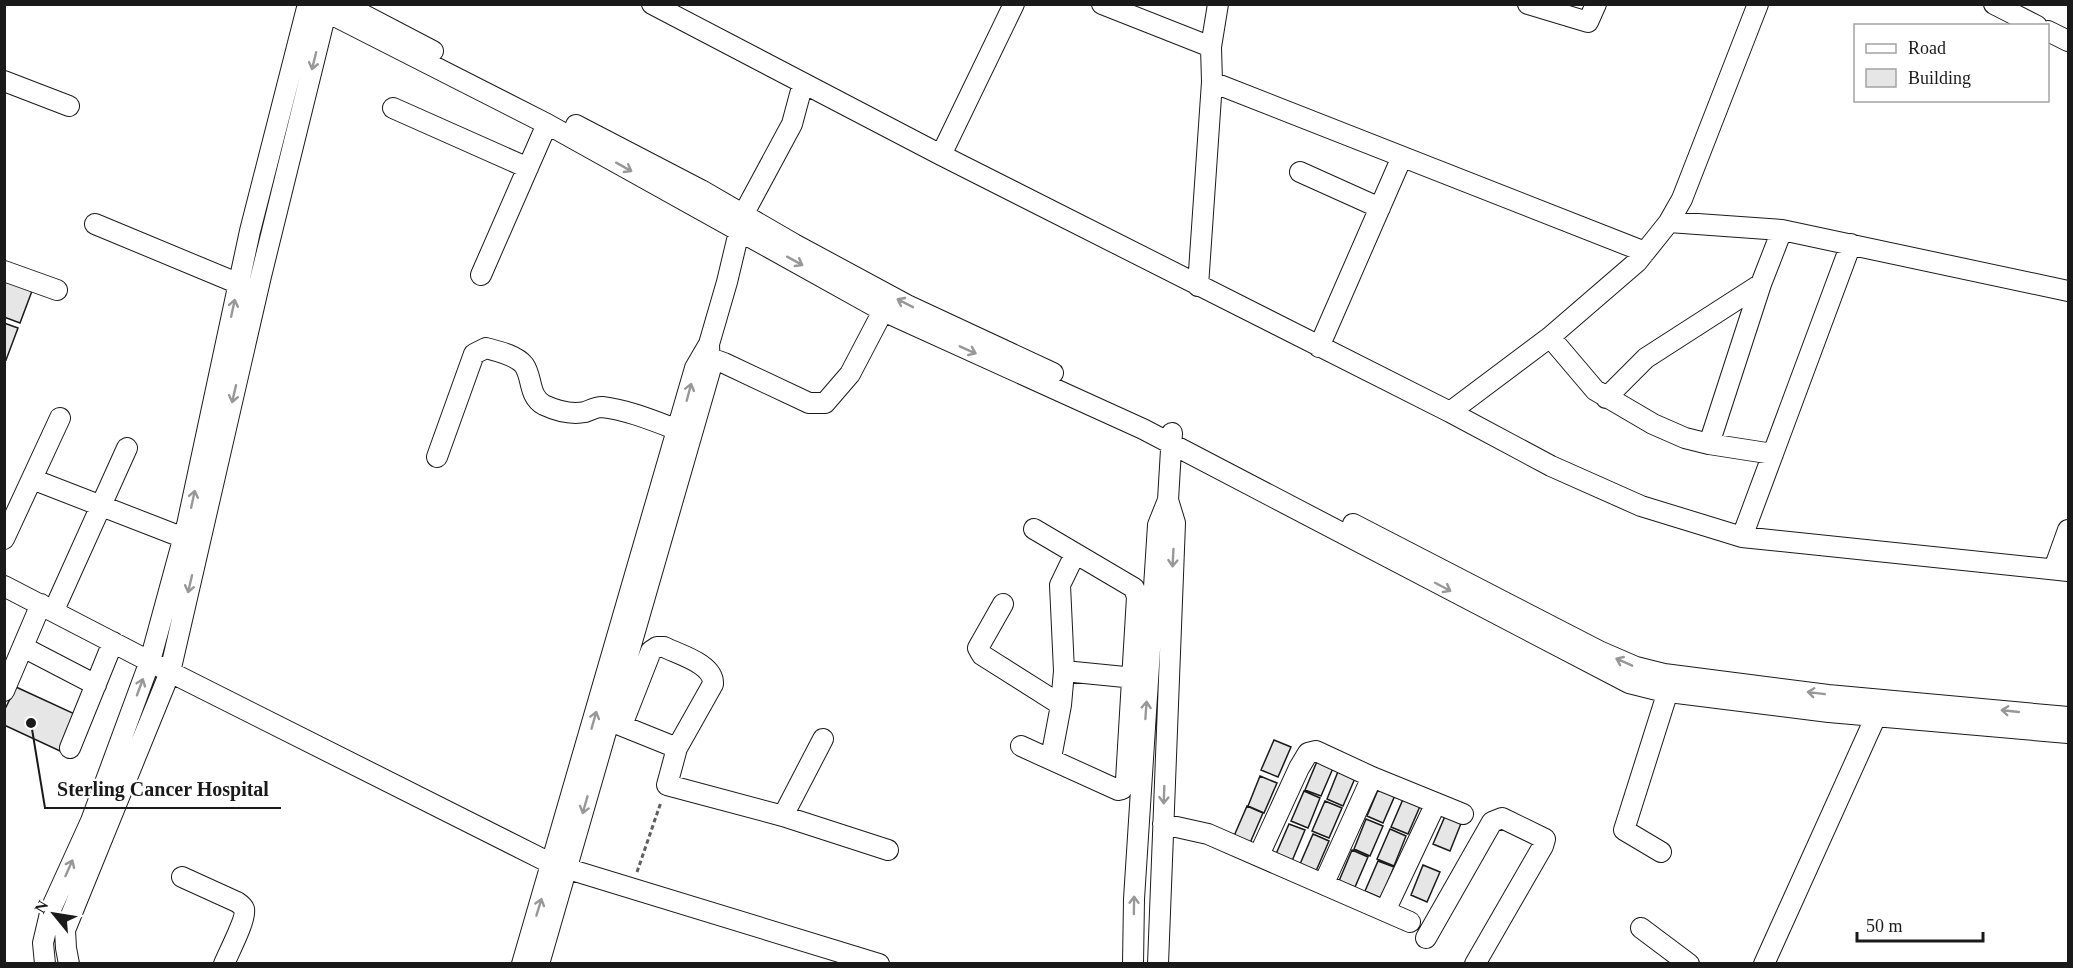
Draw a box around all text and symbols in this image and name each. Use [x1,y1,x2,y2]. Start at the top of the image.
legend [1854,24,2049,102]
text: Road [1908,38,1946,58]
one-way arrow [308,52,320,71]
text: Building [1908,68,1971,88]
one-way arrow [615,161,632,173]
one-way arrow [786,255,803,267]
one-way arrow [896,297,914,309]
one-way arrow [228,299,239,319]
one-way arrow [959,344,977,356]
one-way arrow [683,383,695,402]
one-way arrow [227,384,239,403]
one-way arrow [188,490,199,509]
one-way arrow [1167,547,1178,567]
one-way arrow [184,573,195,593]
one-way arrow [1434,582,1452,593]
one-way arrow [1616,656,1634,667]
one-way arrow [136,678,147,697]
one-way arrow [1807,687,1827,698]
one-way arrow [1140,701,1151,721]
one-way arrow [2001,705,2021,716]
one-way arrow [588,711,600,730]
callout: Sterling Cancer Hospital [45,770,281,808]
text: Sterling Cancer Hospital [57,778,269,801]
one-way arrow [1158,784,1169,804]
one-way arrow [579,795,590,814]
one-way arrow [64,860,76,878]
north arrow [24,884,84,944]
one-way arrow [1128,896,1139,916]
text: N [31,897,52,916]
one-way arrow [534,898,545,917]
scale bar [1857,905,1983,943]
text: 50 m [1866,916,1903,936]

